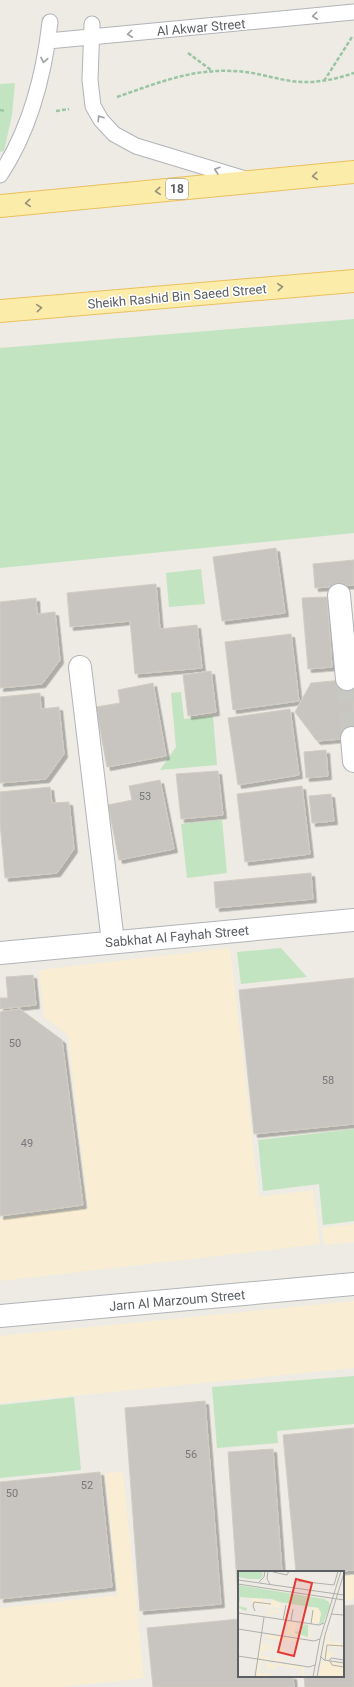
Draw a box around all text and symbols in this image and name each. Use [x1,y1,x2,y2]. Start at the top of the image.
one-way arrow [312,11,318,20]
street label: Al Akwar Street [156,16,246,39]
one-way arrow [127,29,133,38]
one-way arrow [41,57,49,63]
one-way arrow [98,116,105,123]
one-way arrow [213,166,220,175]
one-way arrow [312,171,318,180]
road number: 18 [166,179,188,199]
one-way arrow [155,186,161,195]
one-way arrow [25,198,31,207]
street label: Sheikh Rashid Bin Saeed Street [87,281,267,312]
one-way arrow [277,283,283,292]
one-way arrow [36,303,42,312]
house number: 53 [139,790,151,803]
street label: Sabkhat Al Fayhah Street [105,923,250,950]
house number: 50 [9,1037,21,1050]
house number: 58 [322,1074,334,1087]
house number: 49 [21,1137,33,1150]
street label: Jarn Al Marzoum Street [108,1287,246,1314]
house number: 56 [185,1448,197,1461]
house number: 52 [81,1479,93,1492]
house number: 50 [6,1487,18,1500]
inset map [238,1571,344,1677]

